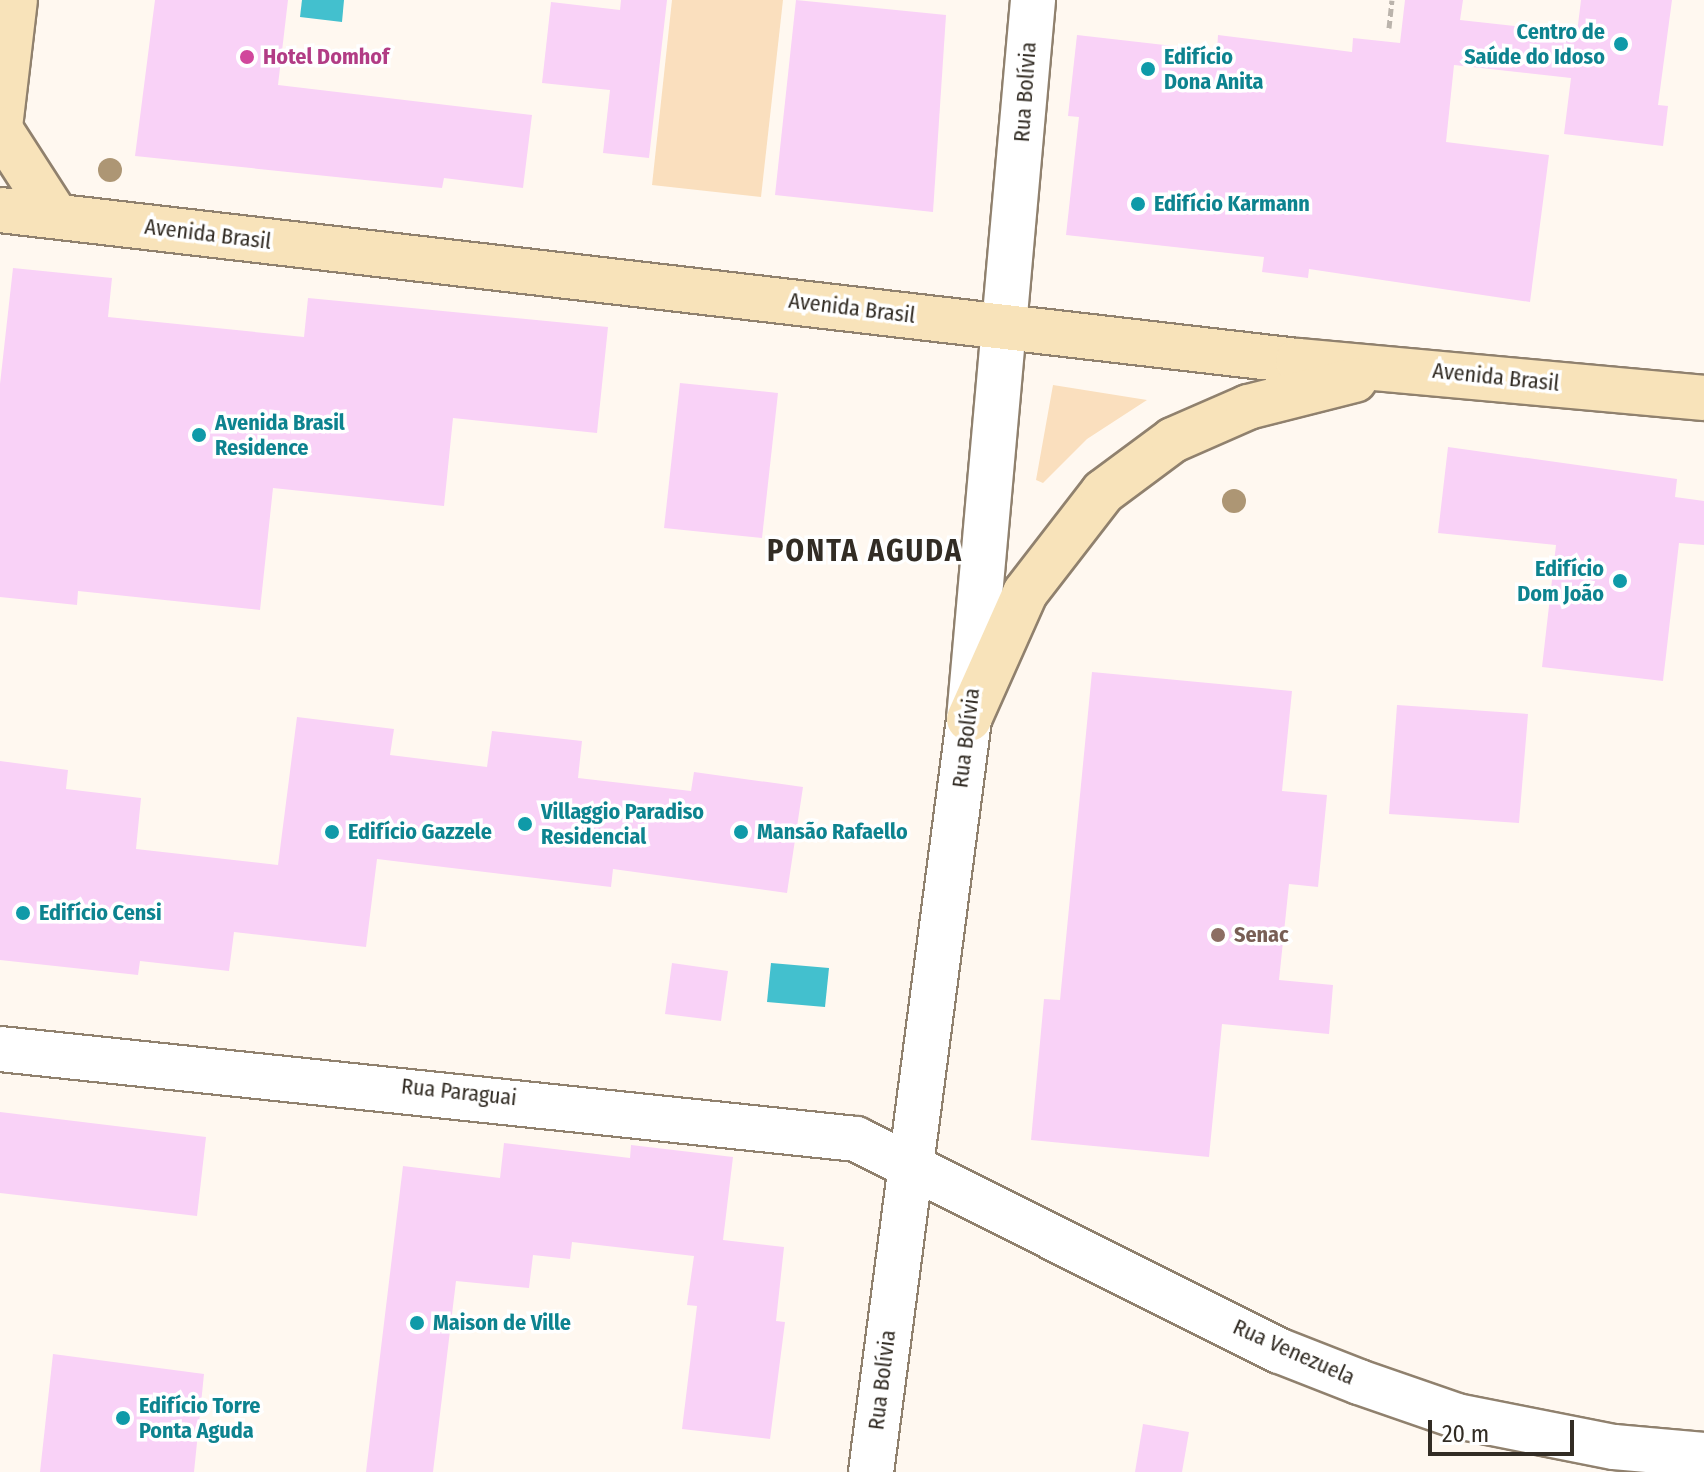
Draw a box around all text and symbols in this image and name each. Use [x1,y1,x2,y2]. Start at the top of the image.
place label: Centro de Saúde do Idoso [1464,18,1605,70]
marker: Centro de Saúde do Idoso [1612,35,1630,53]
street label: Rua Bolívia [1008,41,1042,143]
place label: Edifício Dona Anita [1164,43,1264,94]
place label: Hotel Domhof [263,44,389,70]
marker: Hotel Domhof [238,48,256,66]
marker: Edifício Dona Anita [1139,60,1157,78]
place label: Edifício Karmann [1154,191,1310,217]
marker: Edifício Karmann [1129,195,1147,213]
street label: Avenida Brasil [143,213,273,255]
street label: Avenida Brasil [787,287,917,329]
street label: Avenida Brasil [1431,357,1561,397]
place label: Avenida Brasil Residence [215,409,345,460]
marker: Avenida Brasil Residence [190,426,208,444]
district label: PONTA AGUDA [767,533,963,569]
place label: Edifício Dom João [1517,555,1604,606]
marker: Edifício Dom João [1611,572,1629,590]
street label: Rua Bolívia [947,687,985,789]
place label: Villaggio Paradiso Residencial [541,798,704,850]
marker: Villaggio Paradiso Residencial [516,815,534,833]
place label: Edifício Gazzele [348,819,492,845]
place label: Mansão Rafaello [757,819,908,845]
marker: Edifício Gazzele [323,823,341,841]
marker: Mansão Rafaello [732,823,750,841]
place label: Edifício Censi [39,900,162,926]
marker: Edifício Censi [14,904,32,922]
place label: Senac [1234,922,1289,948]
marker: Senac [1209,926,1227,944]
street label: Rua Paraguai [400,1073,518,1111]
place label: Maison de Ville [433,1310,571,1336]
street label: Rua Venezuela [1229,1313,1359,1391]
marker: Maison de Ville [408,1314,426,1332]
street label: Rua Bolívia [863,1329,901,1431]
place label: Edifício Torre Ponta Aguda [139,1392,261,1444]
scale bar [1432,1404,1578,1454]
marker: Edifício Torre Ponta Aguda [114,1409,132,1427]
text: 20 m [1442,1420,1489,1448]

